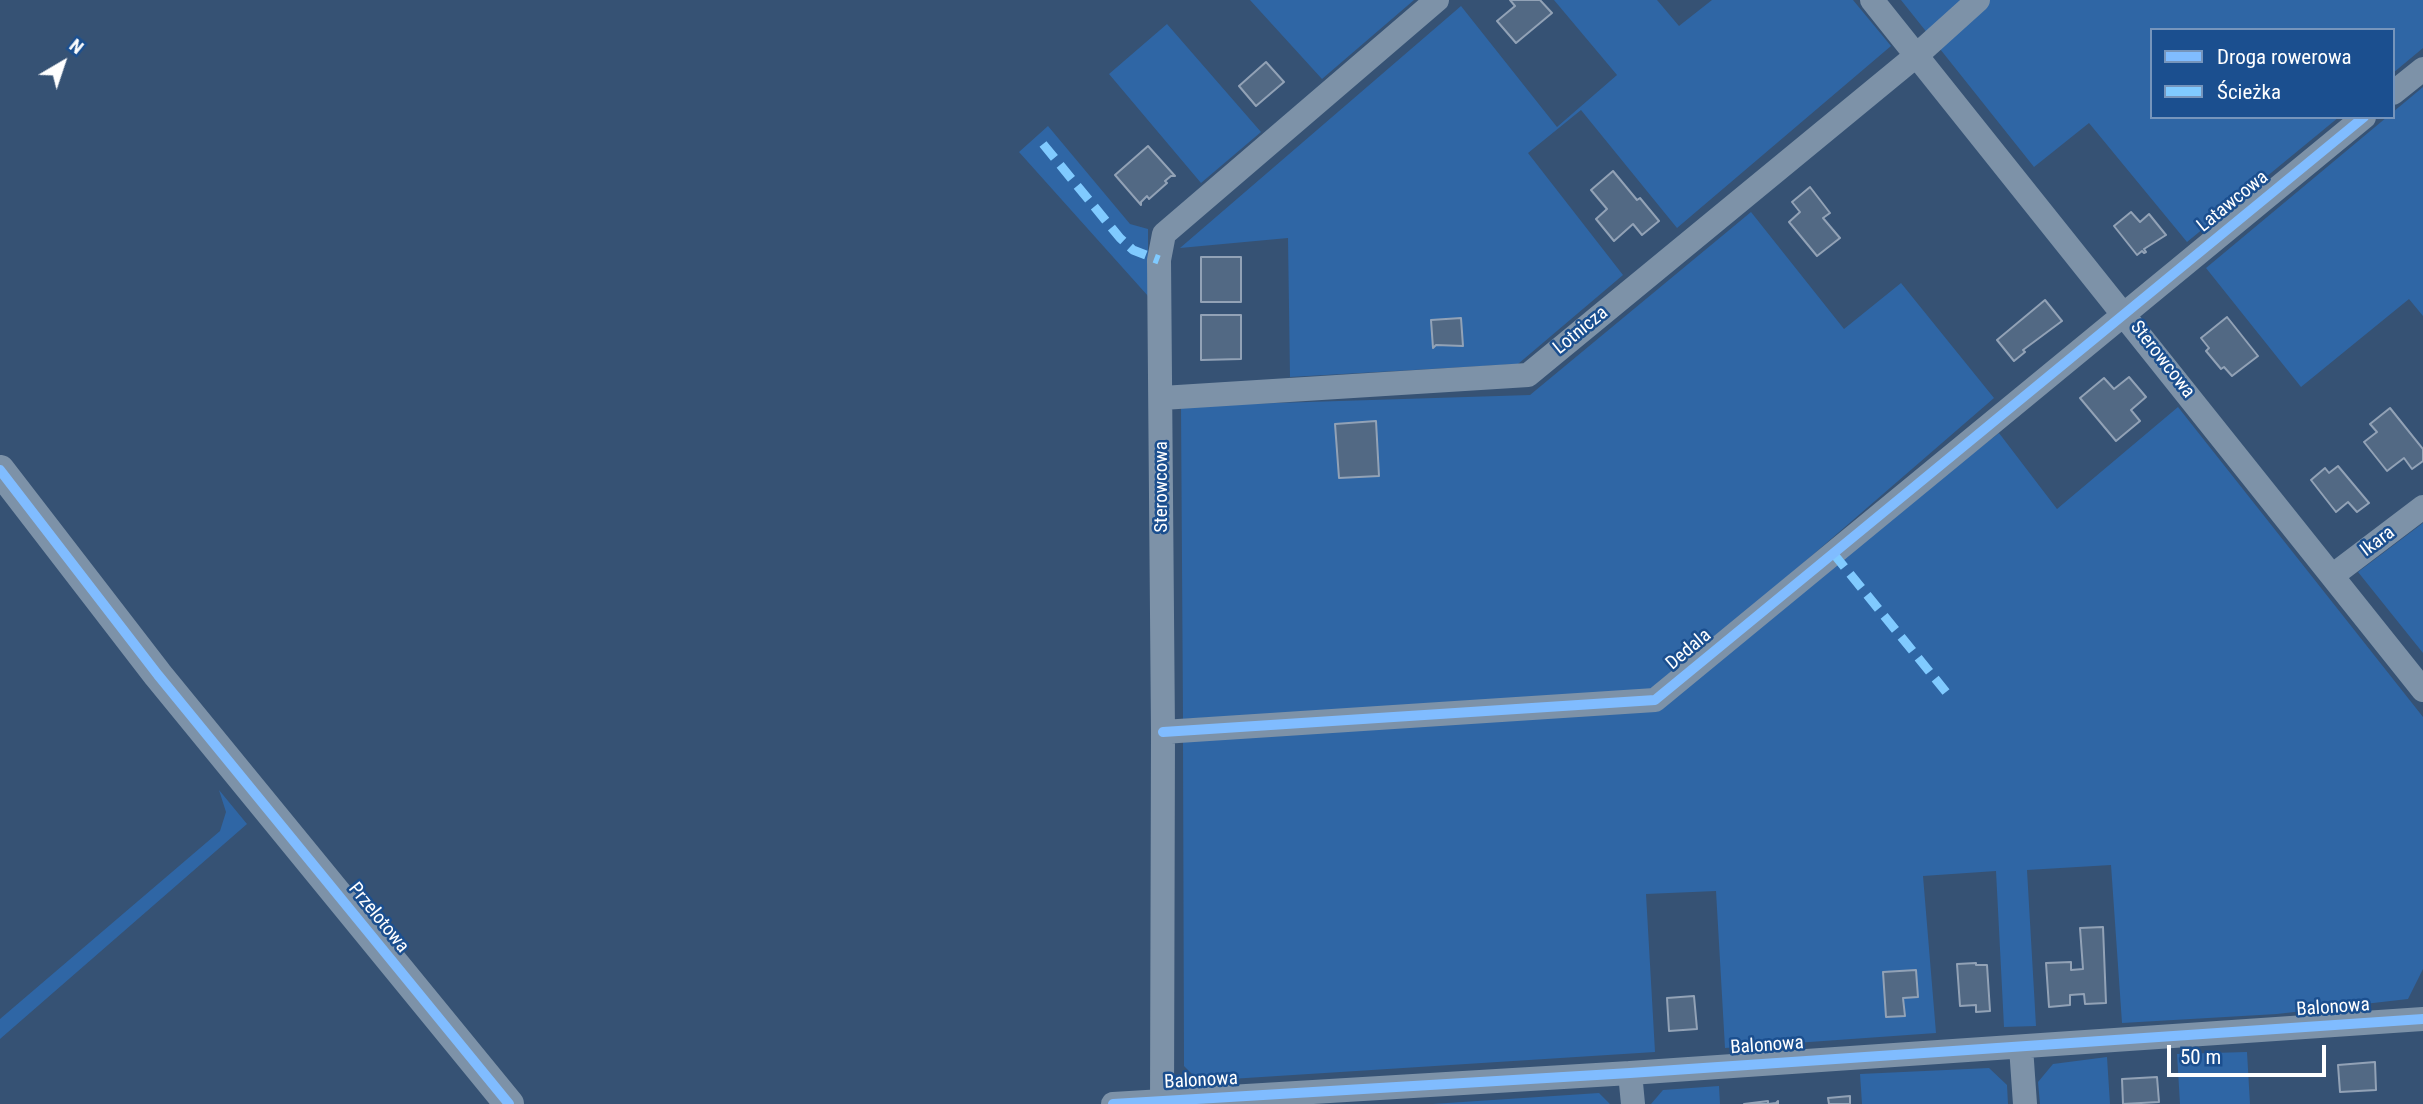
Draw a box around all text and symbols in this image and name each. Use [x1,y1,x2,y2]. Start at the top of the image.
north arrow [28,28,98,98]
legend [2150,28,2395,119]
text: N [65,34,88,59]
text: Droga rowerowa [2217,45,2352,69]
text: Ścieżka [2217,80,2281,104]
street label: Latawcowa [2193,166,2273,238]
street label: Lotnicza [1549,302,1613,360]
street label: Sterowcowa [2125,317,2199,403]
street label: Sterowcowa [1151,441,1173,533]
street label: Ikara [2356,522,2400,562]
street label: Dedala [1662,625,1716,675]
street label: Przelotowa [343,878,413,958]
street label: Balonowa [2296,994,2370,1022]
scale bar [2171,1030,2330,1074]
street label: Balonowa [1730,1032,1804,1060]
text: 50 m [2180,1045,2221,1069]
street label: Balonowa [1164,1068,1238,1094]

